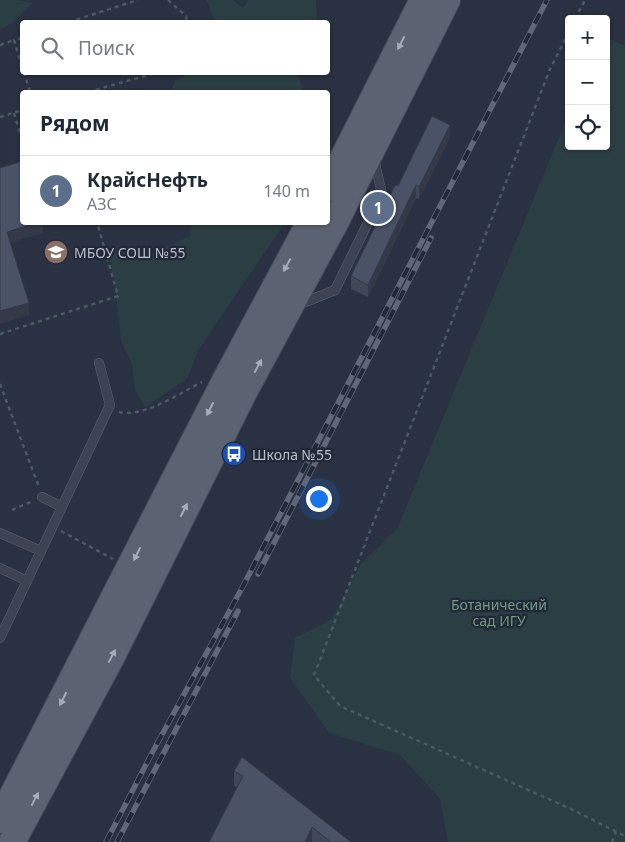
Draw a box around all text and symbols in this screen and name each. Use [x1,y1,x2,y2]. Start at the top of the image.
map controls [565,15,610,150]
button: + [565,15,610,60]
search box [20,20,330,75]
icon: search [38,34,66,62]
text: Поиск [78,35,134,61]
one-way arrow [397,36,405,51]
button: − [565,60,610,105]
button: locate [565,105,610,150]
text: Рядом [40,109,110,137]
text: КрайсНефть [87,167,208,193]
text: 1 [51,180,61,202]
text: 140 m [263,180,310,202]
pin: 1 [362,189,394,227]
text: АЗС [87,193,117,215]
school or university icon: МБОУ СОШ №55 [43,239,69,265]
place label: МБОУ СОШ №55 [74,243,185,262]
one-way arrow [282,259,291,272]
one-way arrow [254,359,262,373]
one-way arrow [206,402,214,416]
bus stop icon: Школа №55 [221,441,247,467]
place label: Школа №55 [252,445,332,464]
your location [306,486,332,512]
one-way arrow [180,503,188,518]
one-way arrow [133,547,141,561]
park label: Ботанический сад ИГУ [451,595,547,630]
one-way arrow [107,649,116,663]
one-way arrow [59,691,67,706]
one-way arrow [31,792,39,806]

